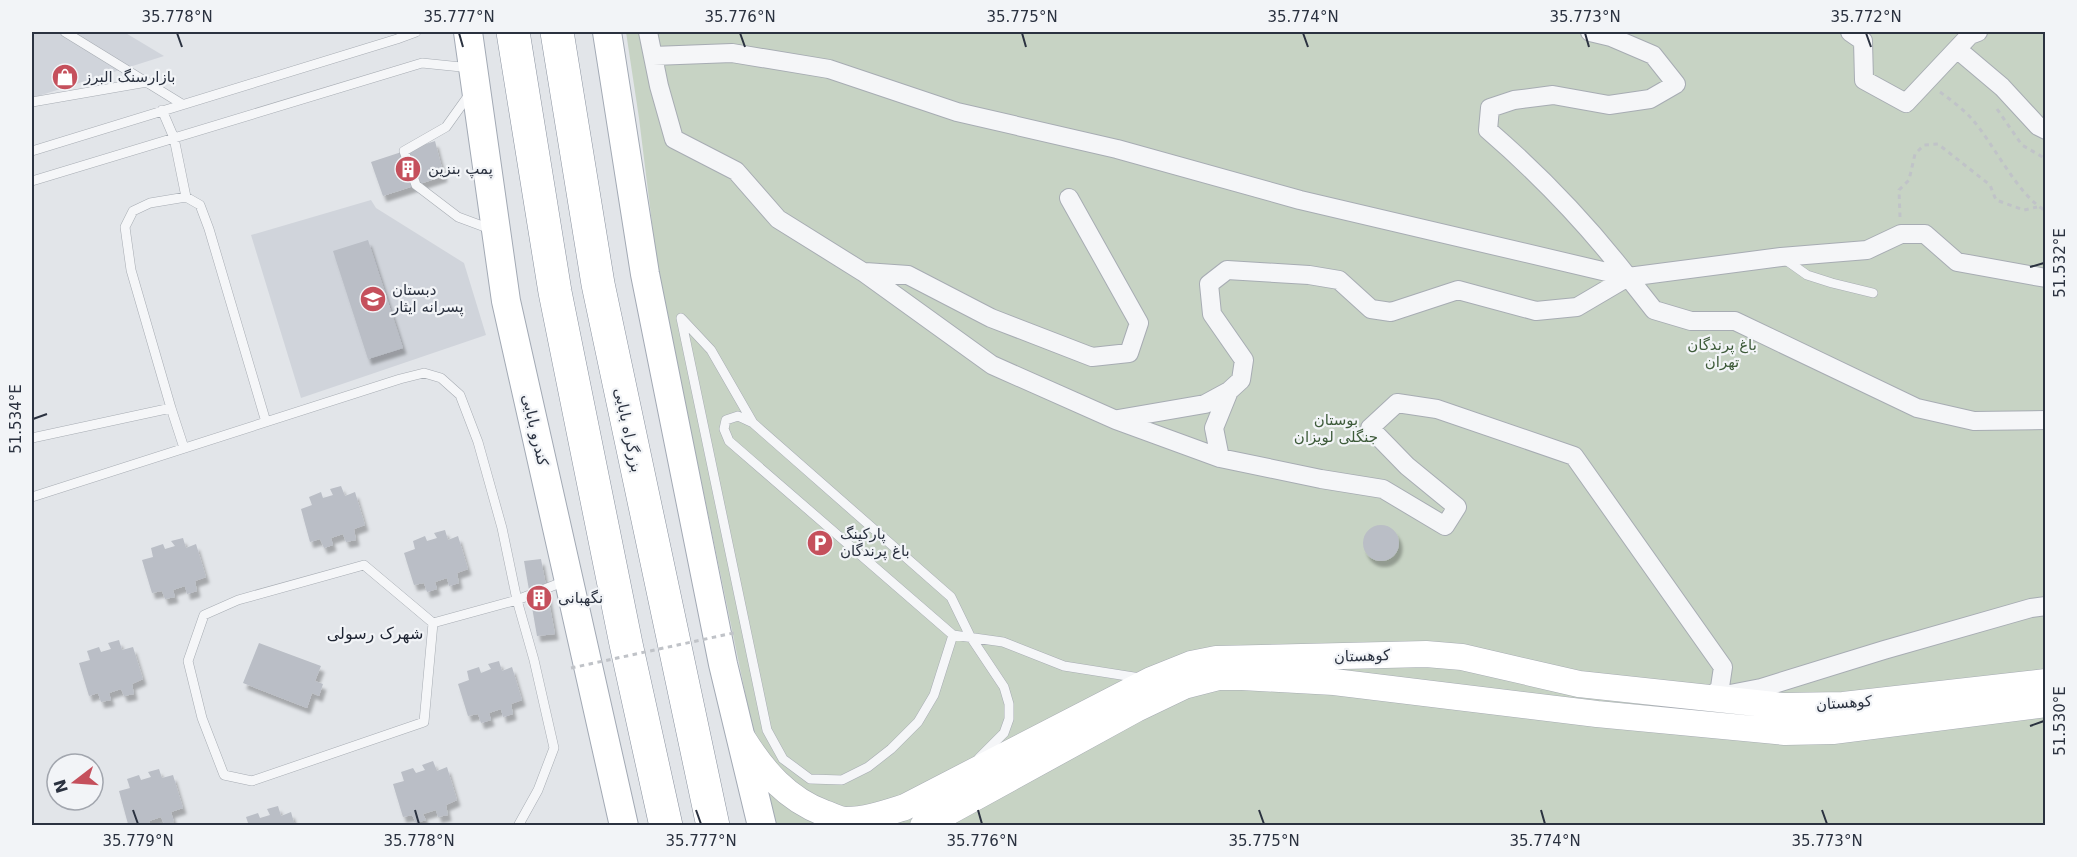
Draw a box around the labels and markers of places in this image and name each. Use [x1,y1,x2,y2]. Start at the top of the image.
shop icon: بازارسنگ البرز [50,62,80,92]
place label: بازارسنگ البرز [83,68,175,86]
building icon: پمپ بنزین [393,154,423,184]
place label: پمپ بنزین [428,160,493,179]
place label: دبستان پسرانه ایثار [391,281,464,317]
school or university icon: دبستان پسرانه ایثار [358,284,388,314]
place label: پارکینگ باغ پرندگان [840,525,910,561]
parking icon: پارکینگ باغ پرندگان [805,528,835,558]
building icon: نگهبانی [524,583,554,613]
place label: نگهبانی [558,589,603,607]

